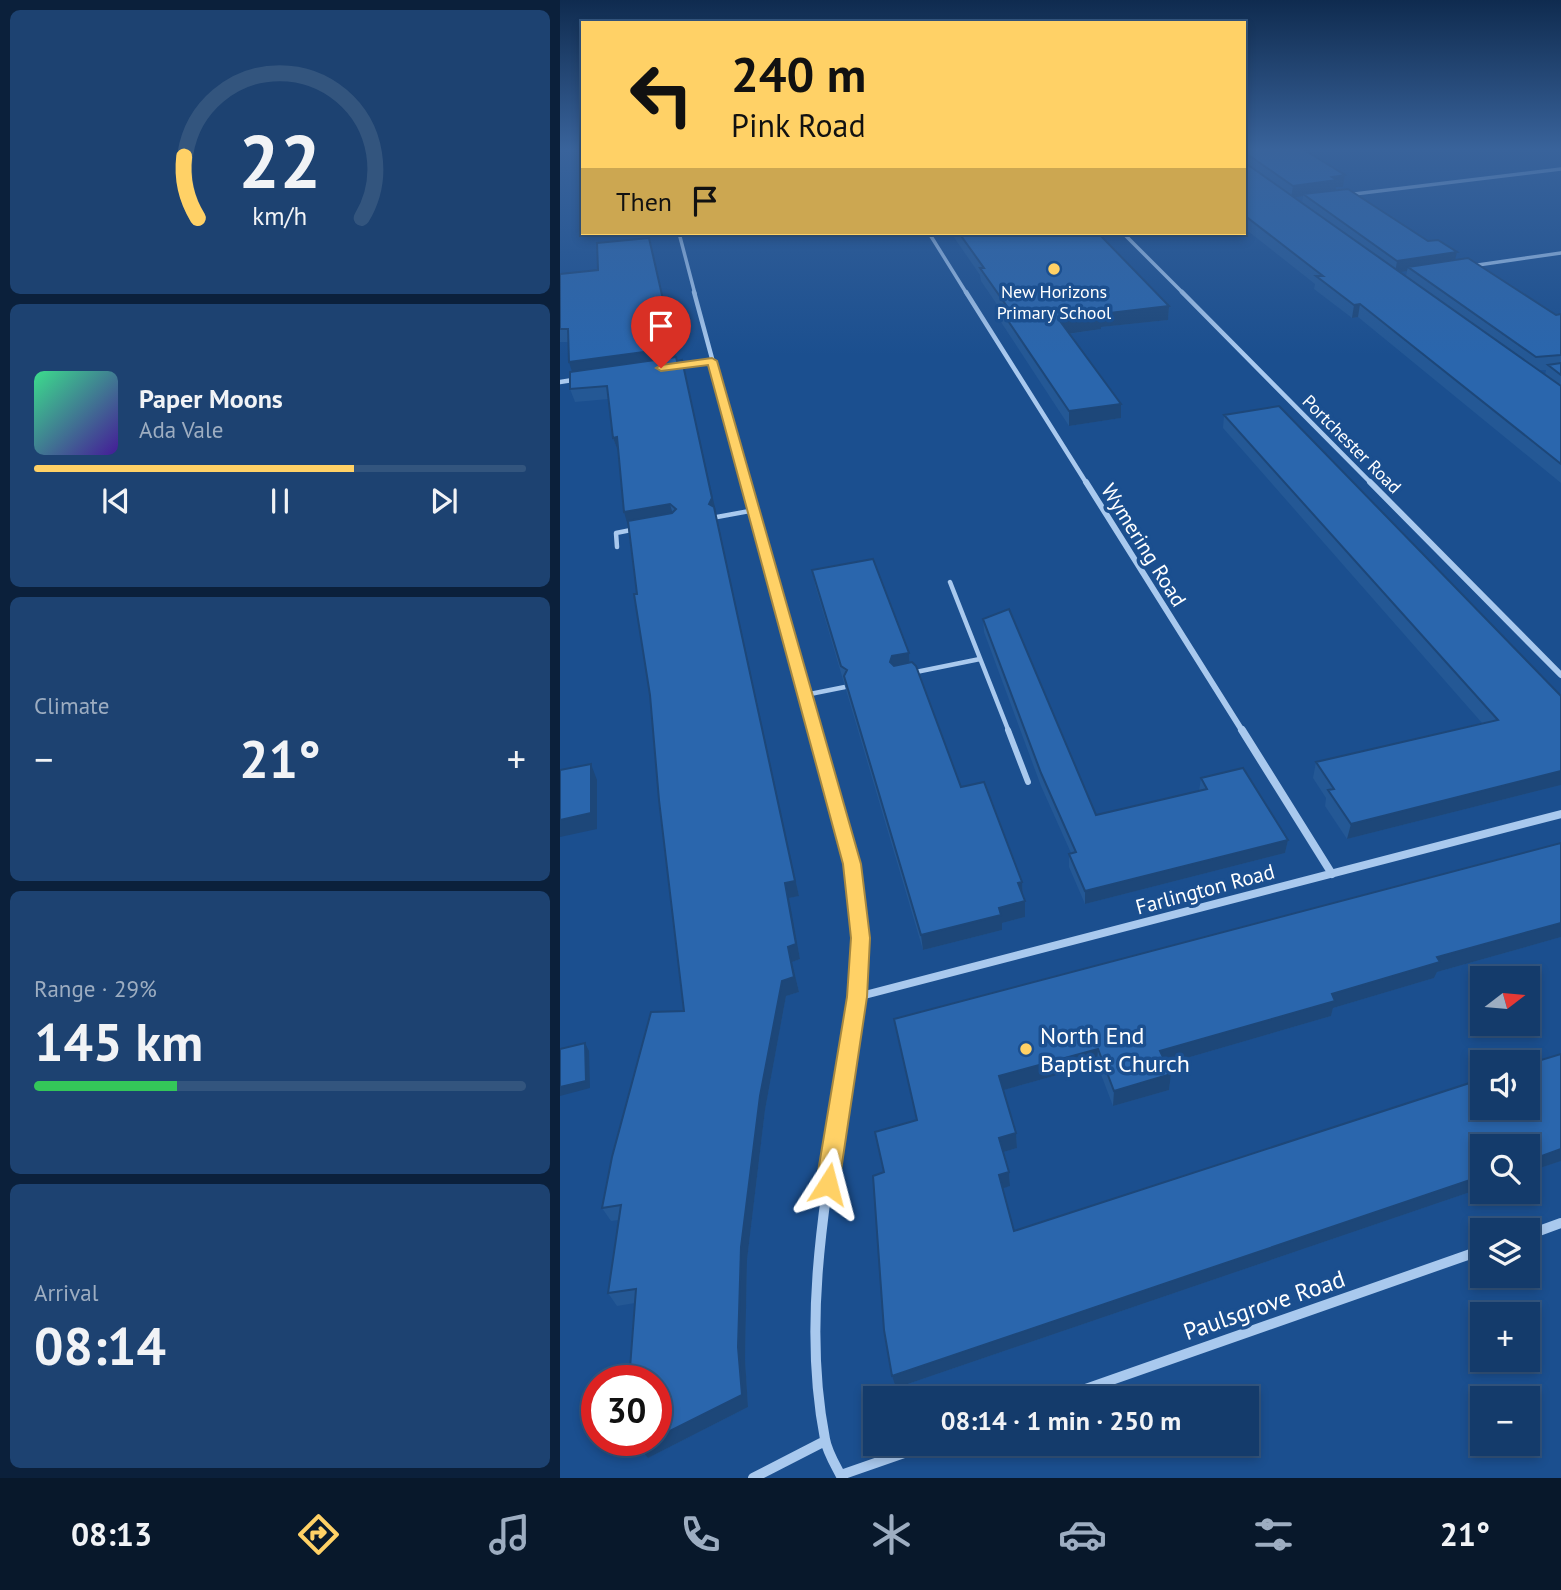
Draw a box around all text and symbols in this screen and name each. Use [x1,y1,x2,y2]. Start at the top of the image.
text: 240 m [731,42,866,106]
icon: left [616,49,707,140]
text: Pink Road [731,104,866,146]
text: 22 [239,114,321,208]
icon: arrive [686,182,724,220]
text: Then [616,185,672,218]
text: km/h [253,200,307,232]
marker: New Horizons Primary School [1046,261,1062,277]
place label: New Horizons Primary School [997,280,1112,324]
pin [631,296,691,368]
icon: arrive [642,307,680,345]
text: Paper Moons [139,382,283,415]
street label: Portchester Road [1298,390,1406,498]
text: Ada Vale [139,415,223,444]
street label: Wymering Road [1095,478,1193,612]
icon: previous [97,482,135,520]
icon: pause [261,482,299,520]
icon: next [425,482,463,520]
text: Climate [34,691,109,720]
text: 21° [239,725,321,792]
text: − [34,734,53,783]
text: + [507,734,526,783]
street label: Farlington Road [1133,858,1277,920]
north arrow [1470,966,1540,1036]
map controls [1470,966,1540,1456]
text: Range · 29% [34,974,157,1003]
text: 145 km [34,1008,203,1075]
place label: North End Baptist Church [1040,1020,1190,1079]
marker: North End Baptist Church [1018,1041,1034,1057]
button: sound [1470,1050,1540,1120]
button: search [1470,1134,1540,1204]
position arrow [791,1147,865,1221]
button: layers [1470,1218,1540,1288]
street label: Paulsgrove Road [1179,1263,1349,1347]
text: Arrival [34,1278,98,1307]
button: + [1470,1302,1540,1372]
text: 08:14 [34,1312,166,1379]
speed limit sign: 30 [581,1365,672,1456]
button: − [1470,1386,1540,1456]
text: 08:14 · 1 min · 250 m [941,1404,1181,1437]
icon: directions [294,1510,343,1559]
icon: music [485,1510,534,1559]
icon: phone [676,1510,725,1559]
icon: climate [867,1510,916,1559]
icon: car [1058,1510,1107,1559]
icon: filters [1249,1510,1298,1559]
text: 08:13 [71,1513,152,1555]
text: 21° [1440,1513,1490,1555]

